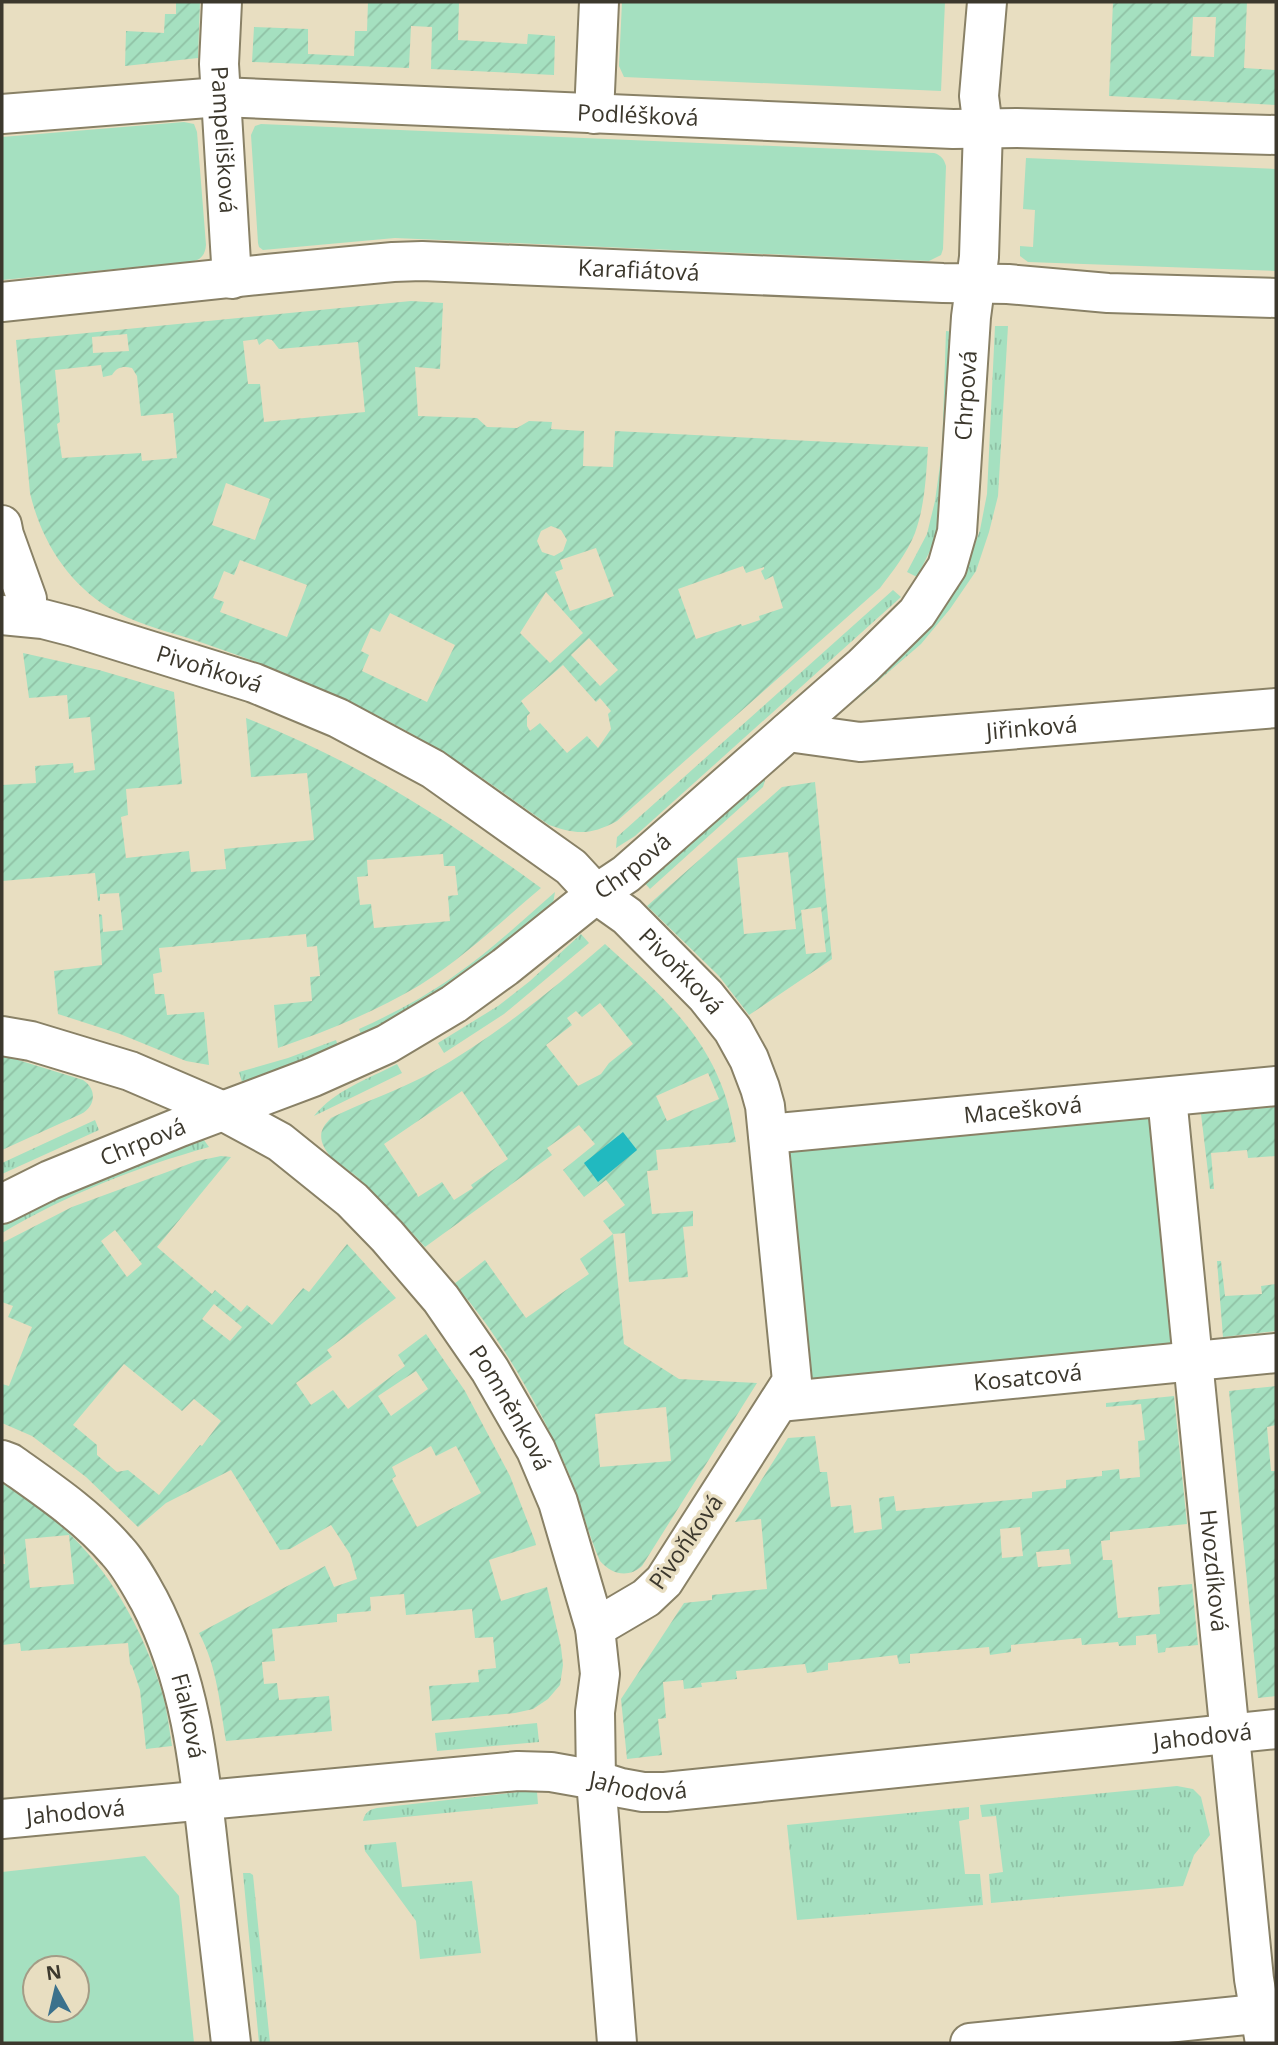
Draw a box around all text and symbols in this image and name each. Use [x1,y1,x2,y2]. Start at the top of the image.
street label: Pampelišková [204,65,245,214]
street label: Podléšková [577,96,699,133]
street label: Karafiátová [577,251,700,288]
street label: Chrpová [946,349,984,442]
street label: Pivoňková [153,637,268,700]
street label: Jiřinková [983,707,1079,747]
street label: Chrpová [587,825,677,906]
street label: Pivoňková [632,920,732,1021]
street label: Macešková [962,1087,1083,1130]
street label: Chrpová [95,1109,190,1173]
street label: Pomněnková [462,1338,560,1475]
street label: Kosatcová [972,1355,1084,1398]
street label: Pivoňková [641,1487,730,1595]
street label: Hvozdíková [1193,1508,1237,1633]
street label: Fialková [164,1669,214,1761]
street label: Jahodová [1150,1715,1253,1757]
street label: Jahodová [585,1762,688,1808]
street label: Jahodová [23,1791,126,1832]
north arrow [21,1954,91,2024]
text: N [44,1958,63,1986]

